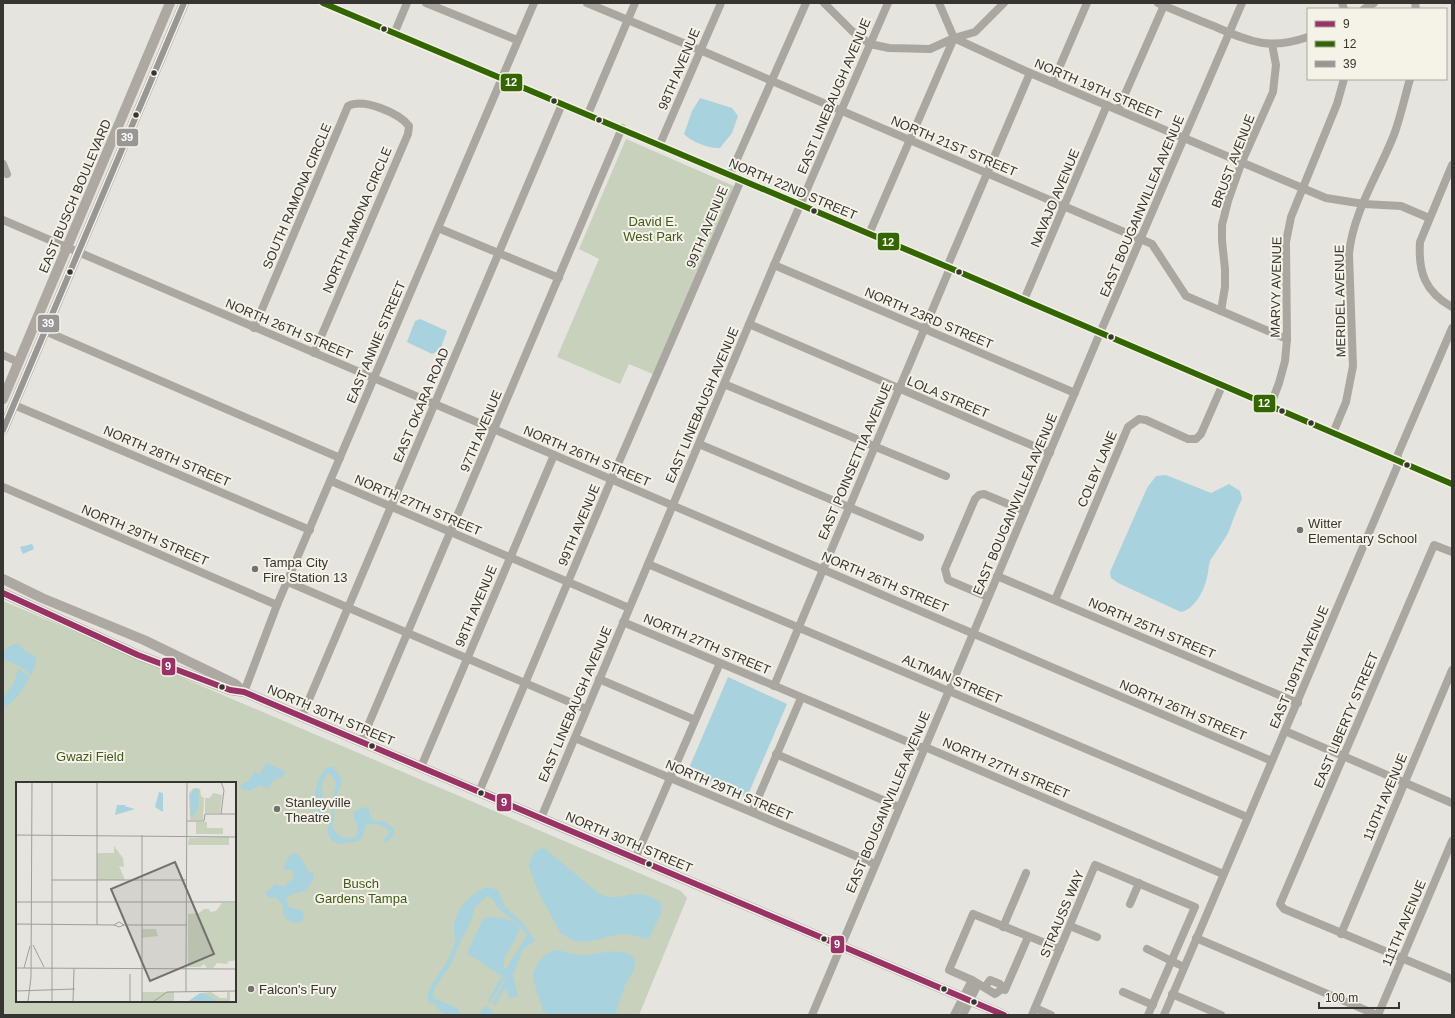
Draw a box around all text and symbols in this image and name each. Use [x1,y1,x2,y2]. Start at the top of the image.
legend [1307,8,1447,80]
street label: EAST LINEBAUGH AVENUE [794,16,874,176]
text: 9 [1343,17,1350,31]
unlabelled marker [379,24,389,34]
street label: 98TH AVENUE [655,26,703,112]
text: 12 [1343,37,1357,51]
street label: NORTH 19TH STREET [1032,55,1164,123]
text: 39 [1343,57,1357,71]
unlabelled marker [149,68,159,78]
line badge: 12 [500,73,523,92]
text: 12 [505,76,517,88]
unlabelled marker [549,96,559,106]
unlabelled marker [131,110,141,120]
street label: BRUST AVENUE [1208,112,1258,210]
street label: NORTH 21ST STREET [889,113,1019,179]
street label: EAST BOUGAINVILLEA AVENUE [1097,113,1187,299]
unlabelled marker [594,115,604,125]
street label: EAST BUSCH BOULEVARD [36,117,114,275]
street label: SOUTH RAMONA CIRCLE [259,121,335,271]
line badge: 39 [116,128,139,147]
text: 39 [121,131,133,143]
street label: NORTH RAMONA CIRCLE [319,144,395,295]
street label: NAVAJO AVENUE [1027,146,1083,249]
street label: NORTH 22ND STREET [727,155,859,223]
street label: 99TH AVENUE [683,184,731,270]
unlabelled marker [809,206,819,216]
park label: David E. West Park [623,214,683,244]
line badge: 12 [877,232,900,251]
text: 12 [882,236,894,248]
street label: MARVY AVENUE [1268,236,1284,338]
street label: MERIDEL AVENUE [1332,244,1348,357]
unlabelled marker [65,267,75,277]
unlabelled marker [954,267,964,277]
street label: EAST ANNIE STREET [343,279,409,405]
street label: NORTH 23RD STREET [863,284,995,352]
street label: NORTH 26TH STREET [223,295,355,363]
line badge: 39 [37,314,60,333]
text: 39 [42,317,54,329]
street label: EAST LINEBAUGH AVENUE [662,325,742,485]
unlabelled marker [1106,332,1116,342]
street label: EAST OKARA ROAD [390,345,452,465]
street label: LOLA STREET [905,373,991,421]
street label: EAST POINSETTIA AVENUE [815,380,895,542]
street label: 97TH AVENUE [457,388,505,474]
line badge: 12 [1253,394,1276,413]
text: 12 [1258,397,1270,409]
unlabelled marker [1277,406,1287,416]
street label: EAST BOUGAINVILLEA AVENUE [970,411,1060,597]
unlabelled marker [1306,418,1316,428]
street label: NORTH 28TH STREET [101,422,233,490]
street label: NORTH 26TH STREET [521,422,653,490]
street label: COLBY LANE [1074,428,1120,509]
unlabelled marker [1402,460,1412,470]
street label: NORTH 27TH STREET [352,471,484,539]
street label: 99TH AVENUE [555,482,603,568]
street label: NORTH 29TH STREET [79,501,211,569]
place label: Witter Elementary School [1308,516,1417,546]
marker: Witter Elementary School [1295,525,1305,535]
street label: NORTH 26TH STREET [819,548,951,616]
place label: Tampa City Fire Station 13 [263,555,348,585]
street label: 98TH AVENUE [452,563,500,649]
marker: Tampa City Fire Station 13 [250,564,260,574]
street label: NORTH 25TH STREET [1086,594,1218,662]
street label: EAST 109TH AVENUE [1266,603,1332,731]
street label: NORTH 27TH STREET [641,610,773,678]
street label: EAST LINEBAUGH AVENUE [535,624,615,784]
street label: EAST LIBERTY STREET [1311,650,1381,790]
street label: ALTMAN STREET [900,651,1004,707]
line badge: 9 [161,657,176,676]
text: 9 [165,660,171,672]
street label: NORTH 26TH STREET [1117,676,1249,744]
street label: NORTH 30TH STREET [265,681,397,749]
unlabelled marker [217,682,227,692]
street label: EAST BOUGAINVILLEA AVENUE [843,709,933,895]
street label: NORTH 27TH STREET [940,734,1072,802]
unlabelled marker [367,741,377,751]
park label: Gwazi Field [56,749,124,764]
street label: 110TH AVENUE [1360,751,1410,843]
street label: NORTH 29TH STREET [663,756,795,824]
inset map [16,782,236,1002]
unlabelled marker [476,788,486,798]
line badge: 9 [496,793,512,812]
place label: Stanleyville Theatre [285,795,351,825]
text: 9 [501,796,507,808]
marker: Stanleyville Theatre [272,804,282,814]
street label: NORTH 30TH STREET [563,808,695,876]
unlabelled marker [644,859,654,869]
street label: STRAUSS WAY [1037,868,1087,960]
park label: Busch Gardens Tampa [315,876,408,906]
street label: 111TH AVENUE [1379,877,1429,968]
unlabelled marker [819,934,829,944]
line badge: 9 [830,935,845,954]
text: 9 [834,938,840,950]
place label: Falcon's Fury [259,982,337,997]
marker: Falcon's Fury [246,984,256,994]
unlabelled marker [939,984,949,994]
scale bar [1319,984,1399,1010]
text: 100 m [1325,991,1358,1005]
unlabelled marker [969,997,979,1007]

